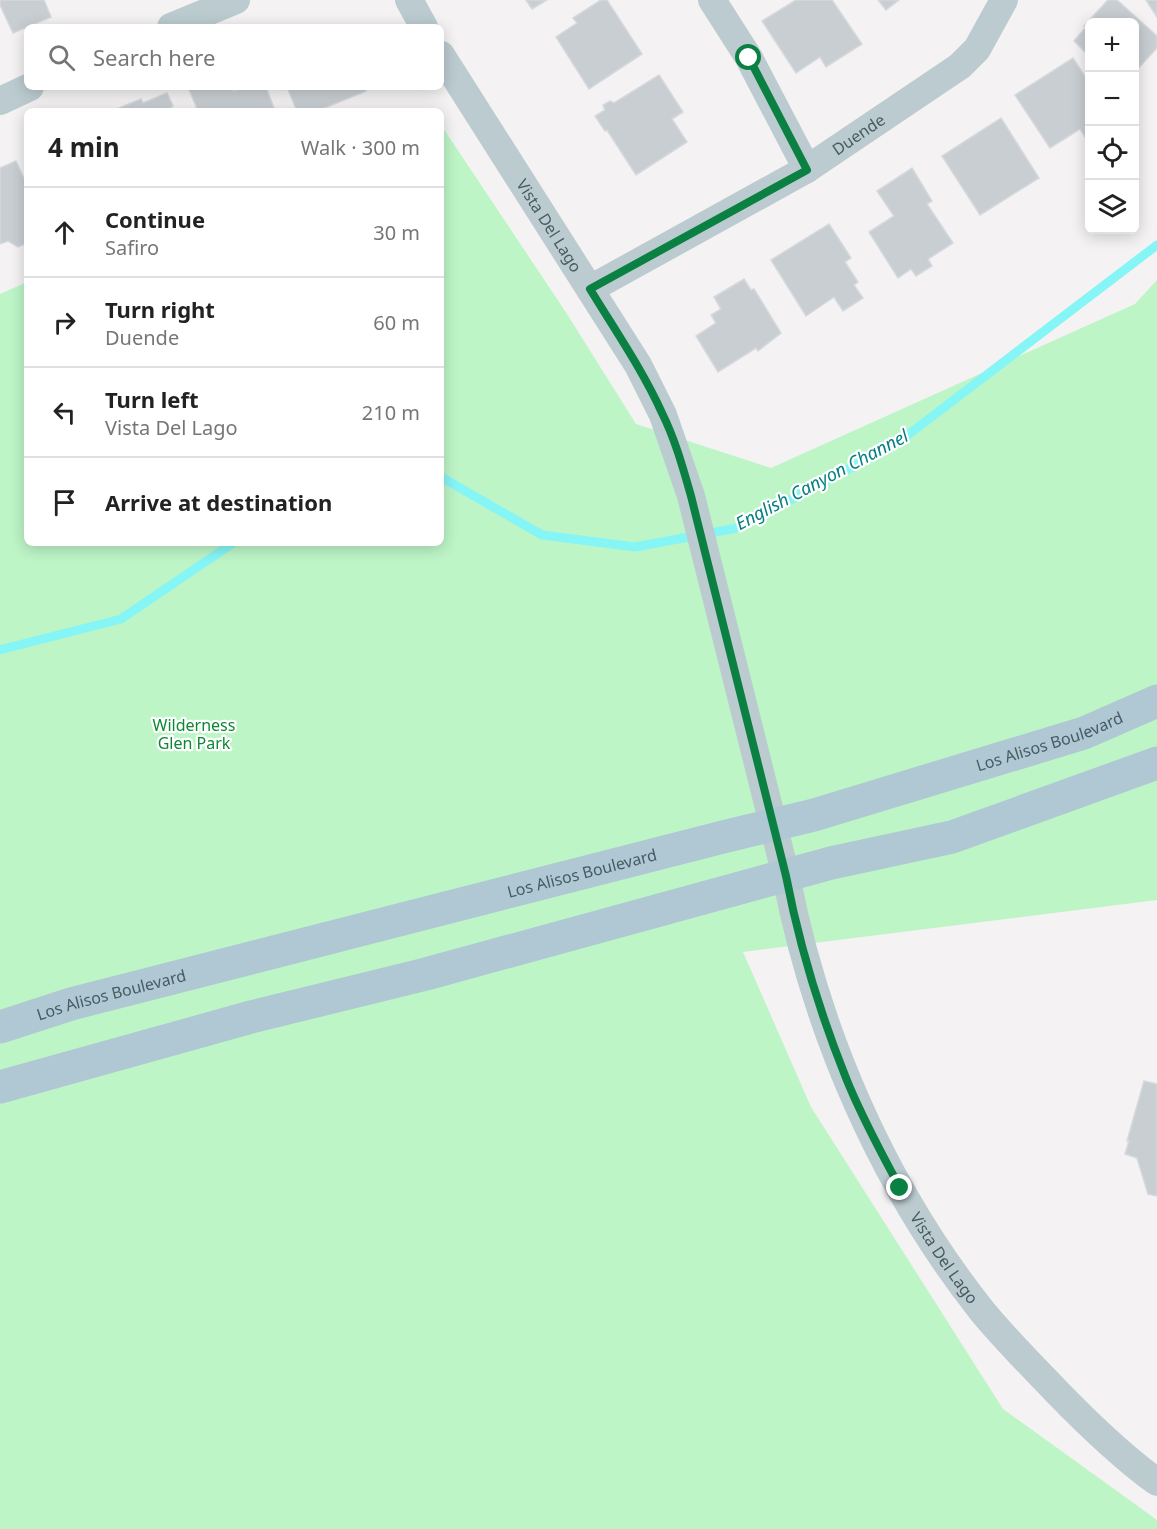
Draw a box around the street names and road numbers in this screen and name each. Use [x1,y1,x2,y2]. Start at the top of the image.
street label: Duende [828,109,889,160]
street label: Vista Del Lago [512,175,587,276]
street label: Los Alisos Boulevard [973,706,1126,776]
street label: Los Alisos Boulevard [505,843,659,903]
street label: Los Alisos Boulevard [34,964,188,1025]
street label: Vista Del Lago [905,1208,983,1308]

